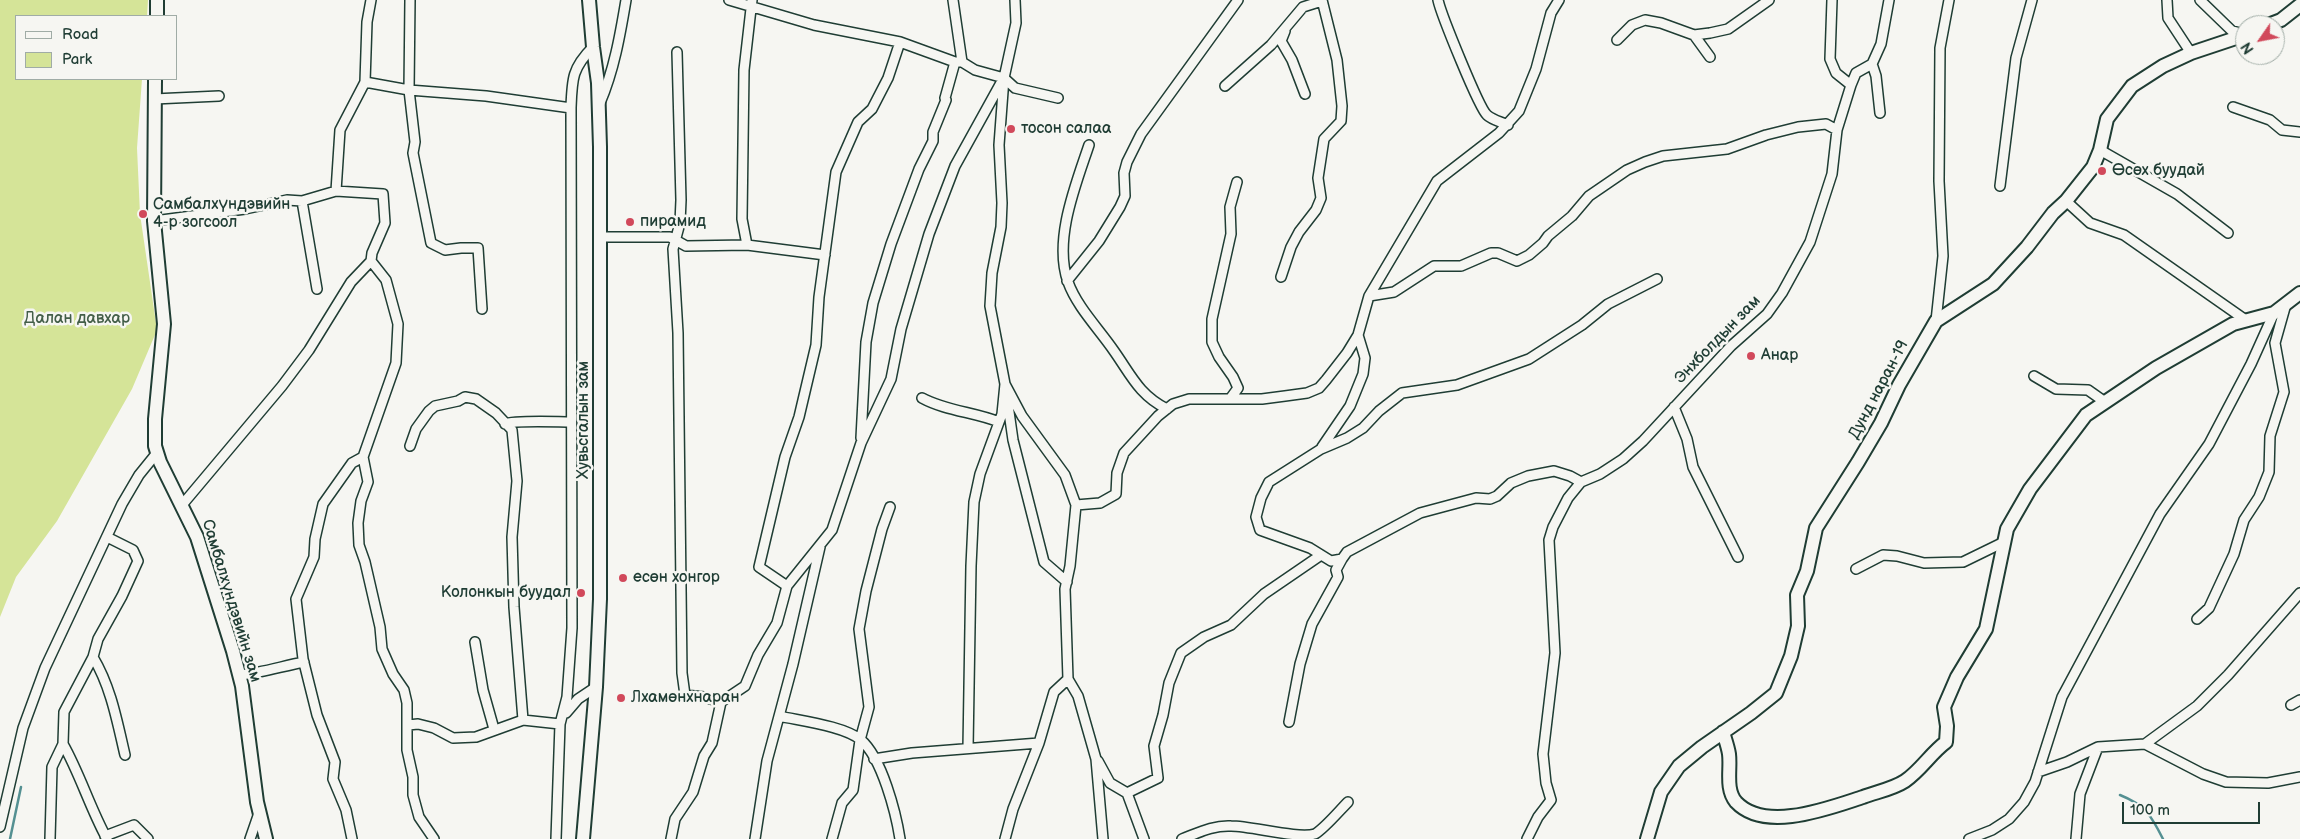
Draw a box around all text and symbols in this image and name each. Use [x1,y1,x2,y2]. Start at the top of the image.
legend [15,15,178,80]
north arrow [2235,15,2285,65]
text: Road [62,25,98,44]
text: N [2238,39,2258,57]
text: Park [62,50,92,69]
place label: тосон салаа [1021,119,1111,139]
marker: тосон салаа [1005,123,1017,135]
place label: Өсөх буудай [2112,161,2205,181]
marker: Өсөх буудай [2096,165,2108,177]
place label: Самбалхүндэвийн 4-р зогсоол [153,195,290,233]
marker: Самбалхүндэвийн 4-р зогсоол [137,208,149,220]
place label: пирамид [640,212,706,232]
marker: пирамид [624,216,636,228]
street label: Энхболдын зам [1671,292,1765,388]
park label: Далан давхар [24,309,130,329]
street label: Дунд наран-19 [1845,337,1913,443]
place label: Анар [1761,346,1798,366]
marker: Анар [1745,350,1757,362]
street label: Хувьсгалын зам [574,361,594,479]
street label: Самбалхүндэвийн зам [197,517,265,685]
place label: есөн хонгор [633,568,720,588]
marker: есөн хонгор [617,572,629,584]
place label: Колонкын буудал [441,583,571,603]
marker: Колонкын буудал [575,587,587,599]
place label: Лхамөнхнаран [631,688,739,708]
marker: Лхамөнхнаран [615,692,627,704]
scale bar [2125,792,2262,824]
text: 100 m [2130,801,2170,820]

